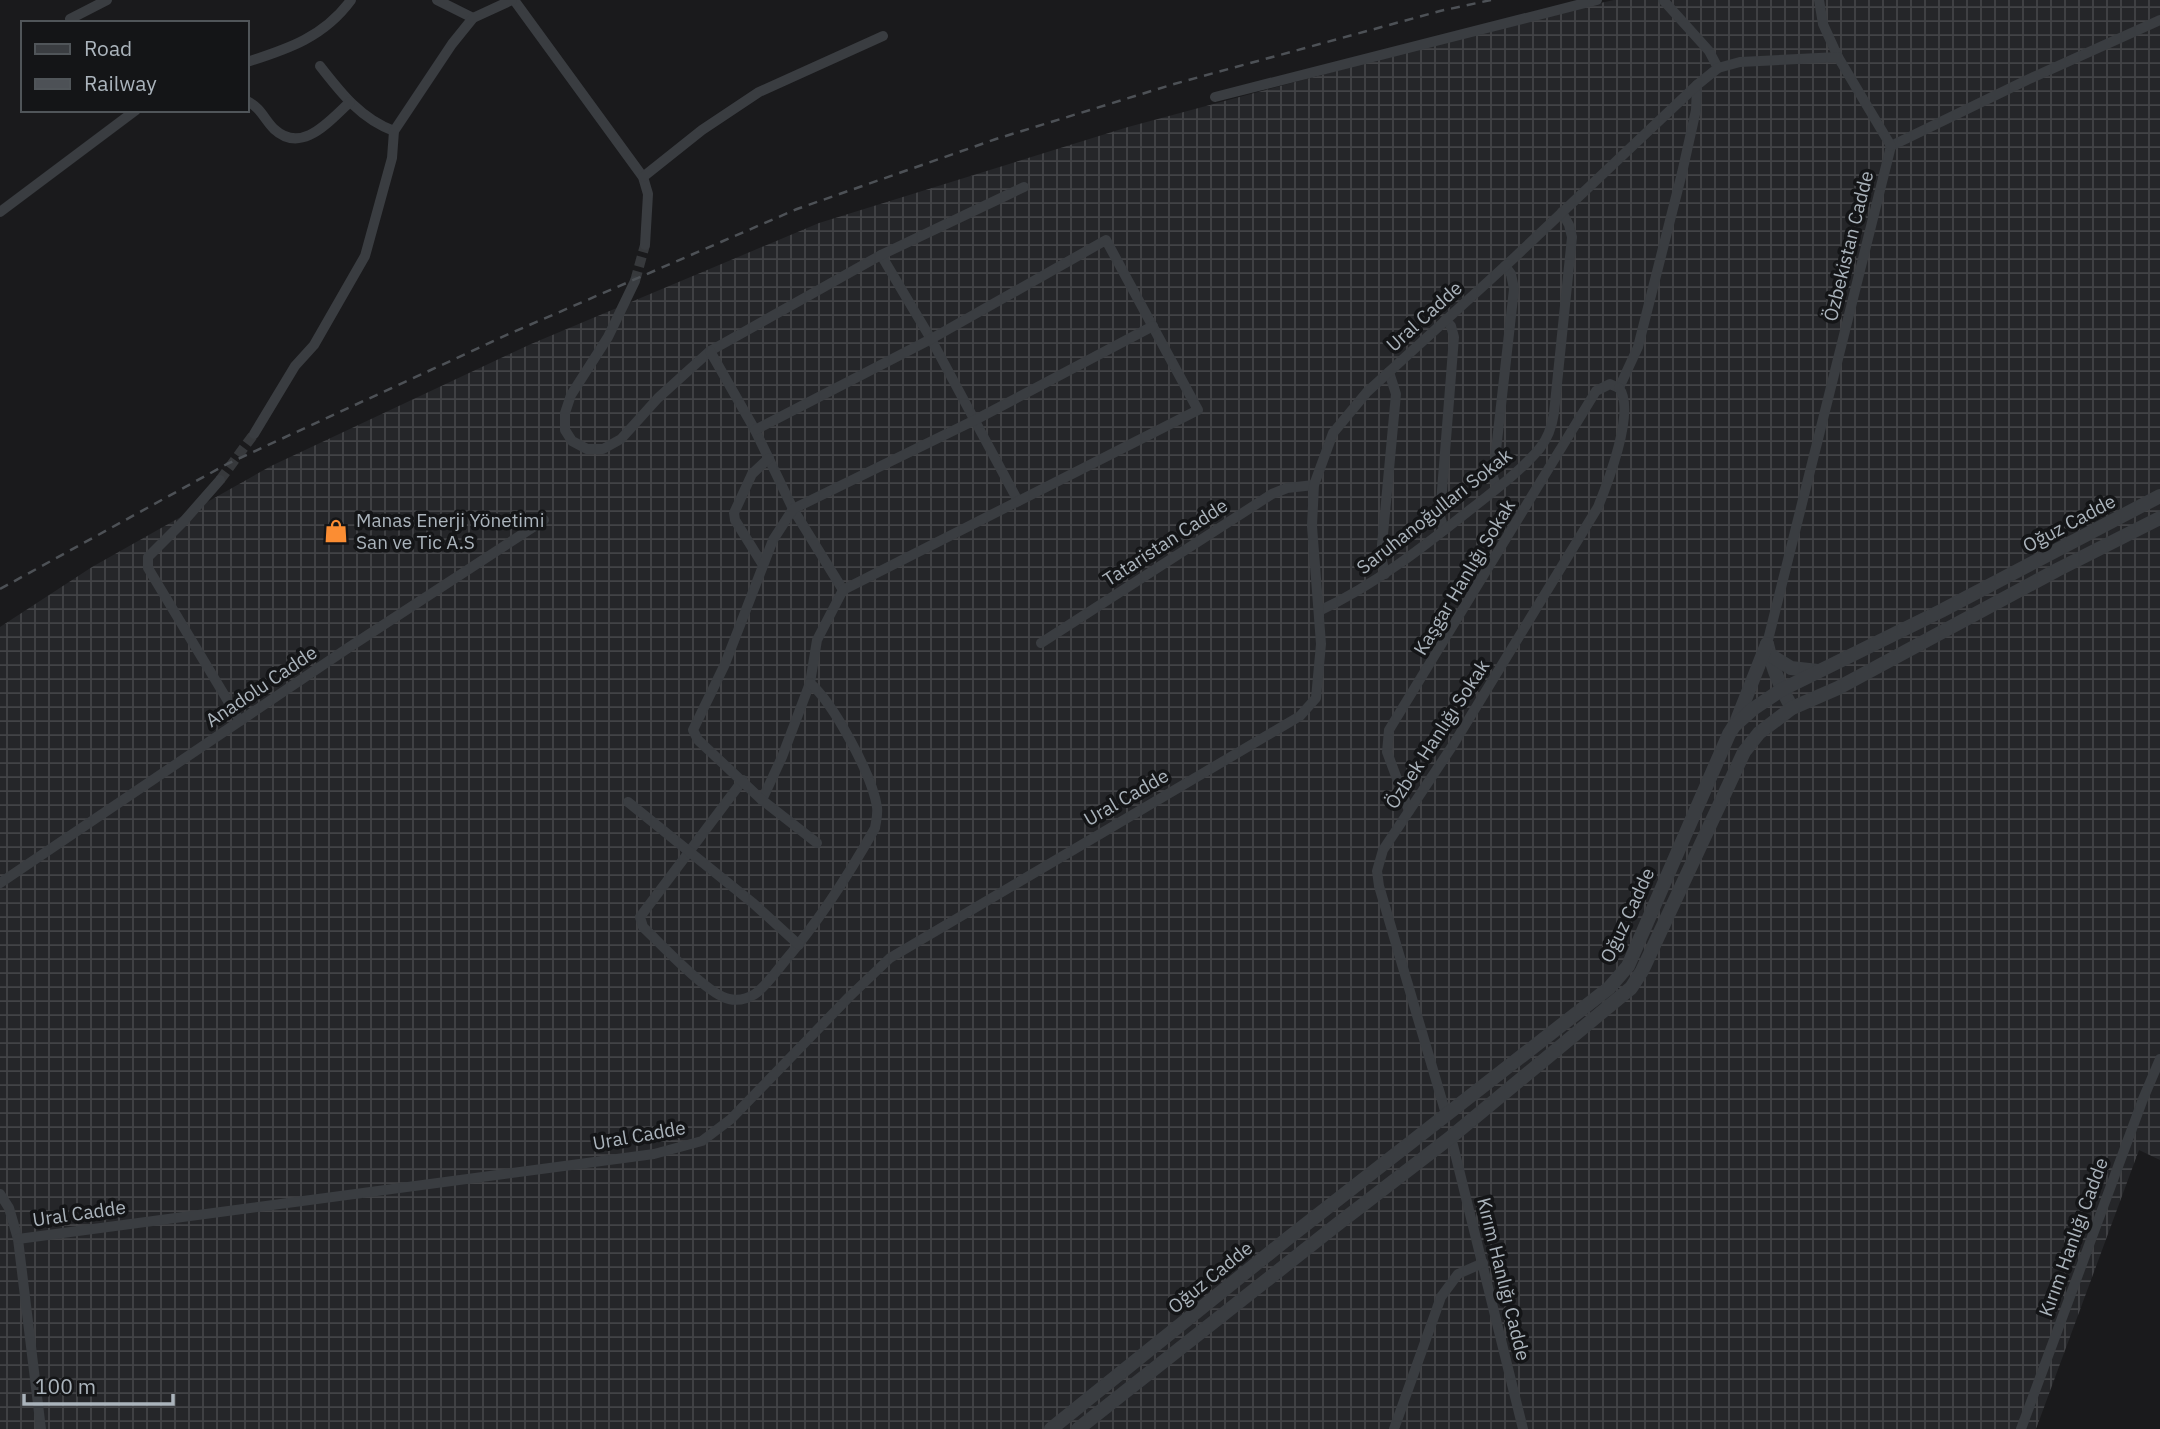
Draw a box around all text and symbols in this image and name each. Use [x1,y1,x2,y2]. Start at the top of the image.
legend [21,21,248,112]
text: Road [84,34,132,62]
text: Railway [84,69,157,97]
street label: Özbekistan Cadde [1818,168,1878,324]
street label: Ural Cadde [1381,276,1467,356]
street label: Saruhanoğulları Sokak [1352,443,1516,579]
street label: Oğuz Cadde [2018,488,2120,558]
street label: Tataristan Cadde [1098,493,1232,591]
street label: Kaşgar Hanlığı Sokak [1408,495,1520,659]
place label: Manas Enerji Yönetimi San ve Tic A.S [356,508,544,554]
shop icon: Manas Enerji Yönetimi San ve Tic A.S [322,517,350,545]
street label: Anadolu Cadde [201,640,321,732]
street label: Özbek Hanlığı Sokak [1380,655,1494,813]
street label: Ural Cadde [1079,763,1173,831]
street label: Oğuz Cadde [1595,864,1659,966]
street label: Ural Cadde [591,1115,687,1155]
street label: Kırım Hanlığı Cadde [2033,1154,2113,1320]
street label: Ural Cadde [31,1195,127,1231]
street label: Kırım Hanlığı Cadde [1472,1195,1536,1363]
street label: Oğuz Cadde [1163,1236,1257,1318]
scale bar [24,1362,173,1406]
text: 100 m [35,1372,96,1400]

